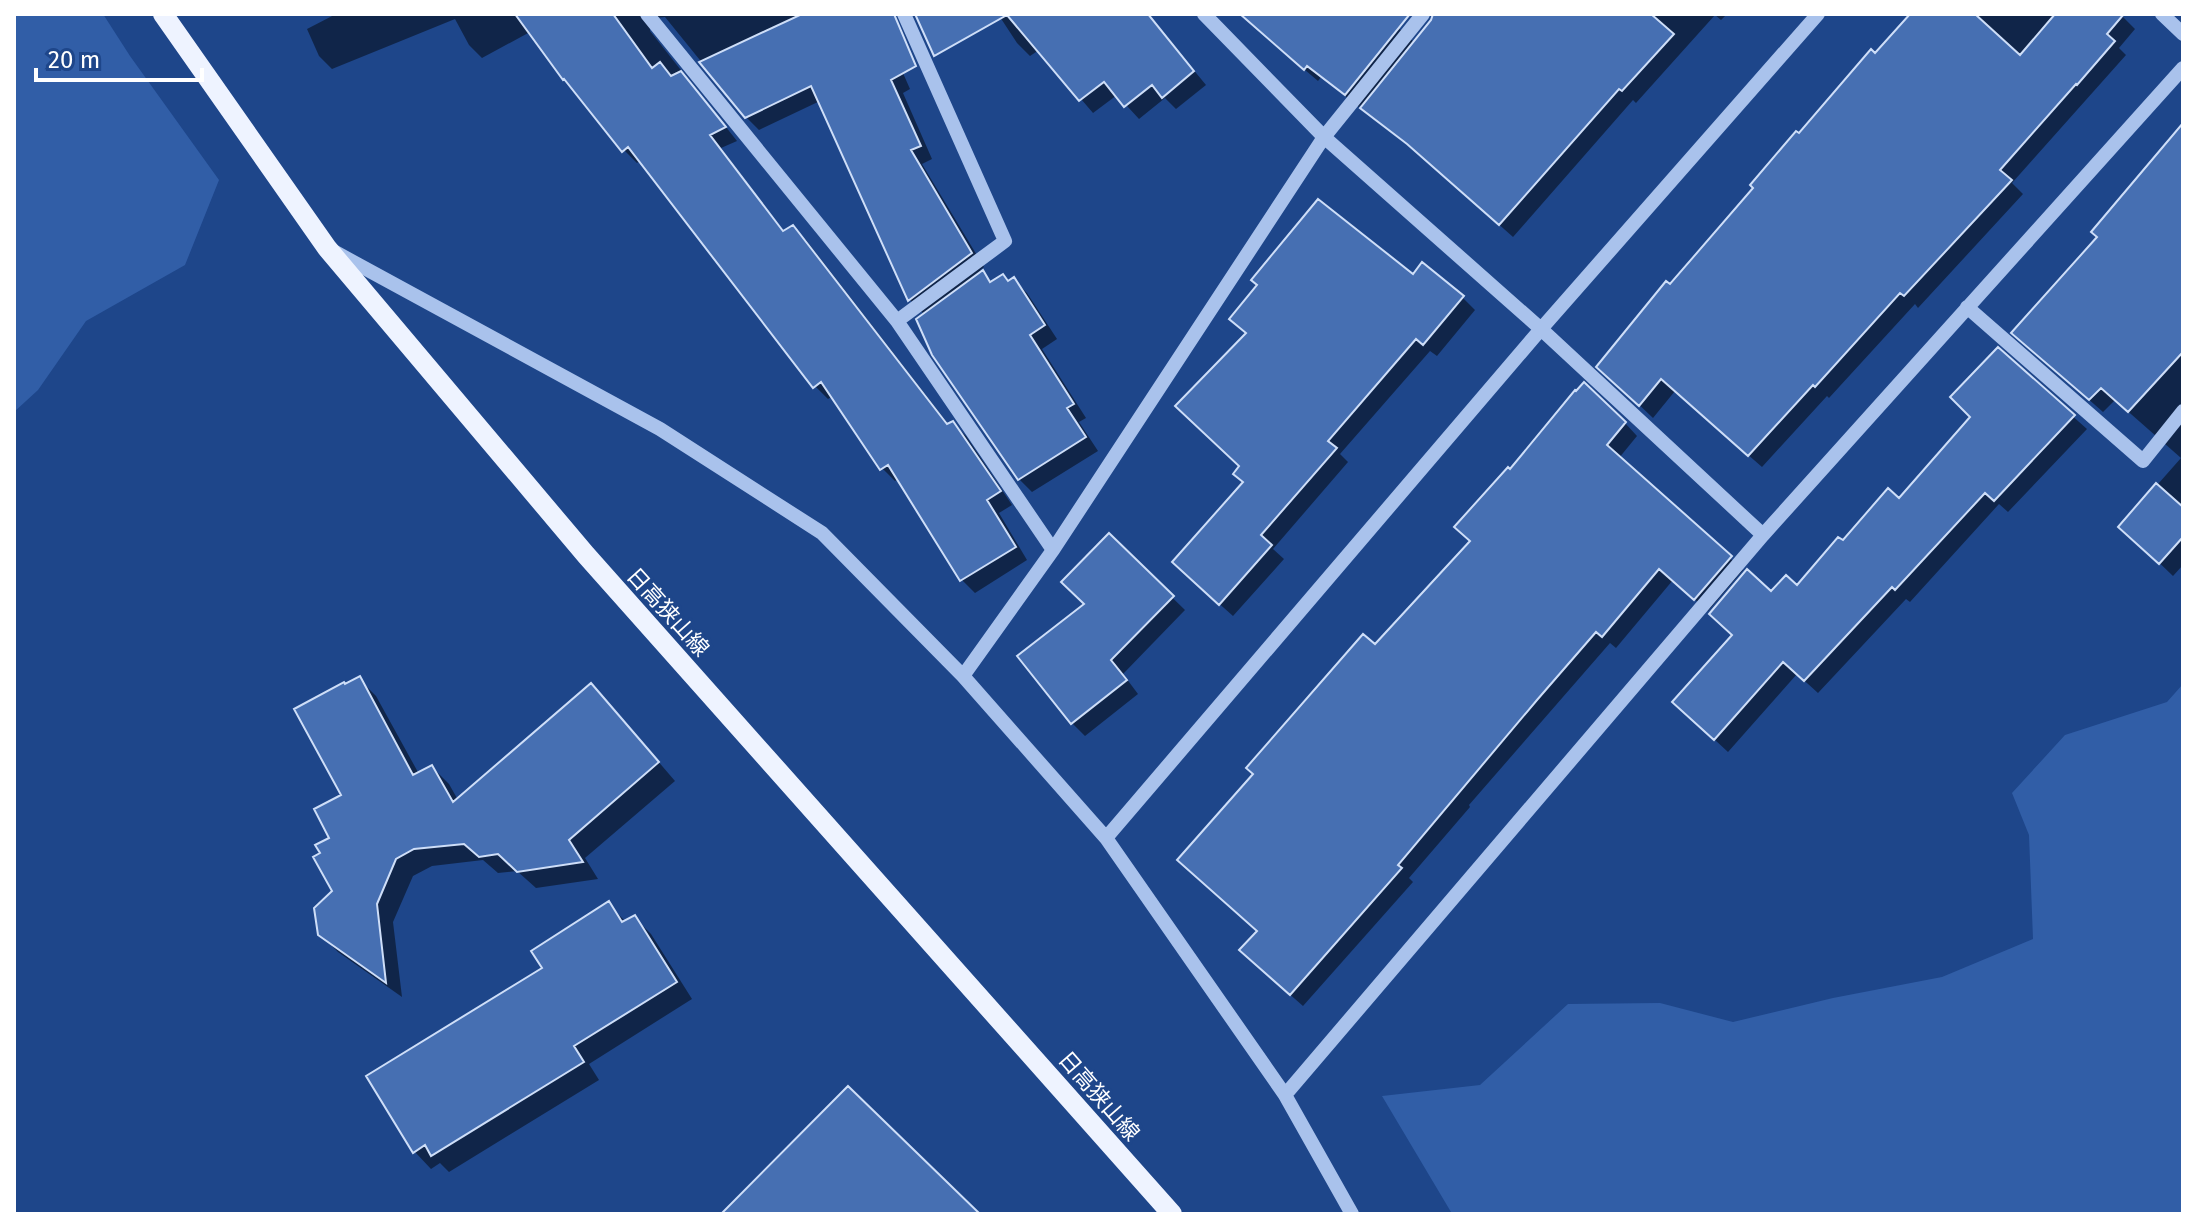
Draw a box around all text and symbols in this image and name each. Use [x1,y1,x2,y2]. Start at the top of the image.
scale bar [36,32,202,82]
text: 20 m [48,46,100,74]
street label: 日高狭山線 [621,562,715,662]
street label: 日高狭山線 [1053,1046,1145,1146]

